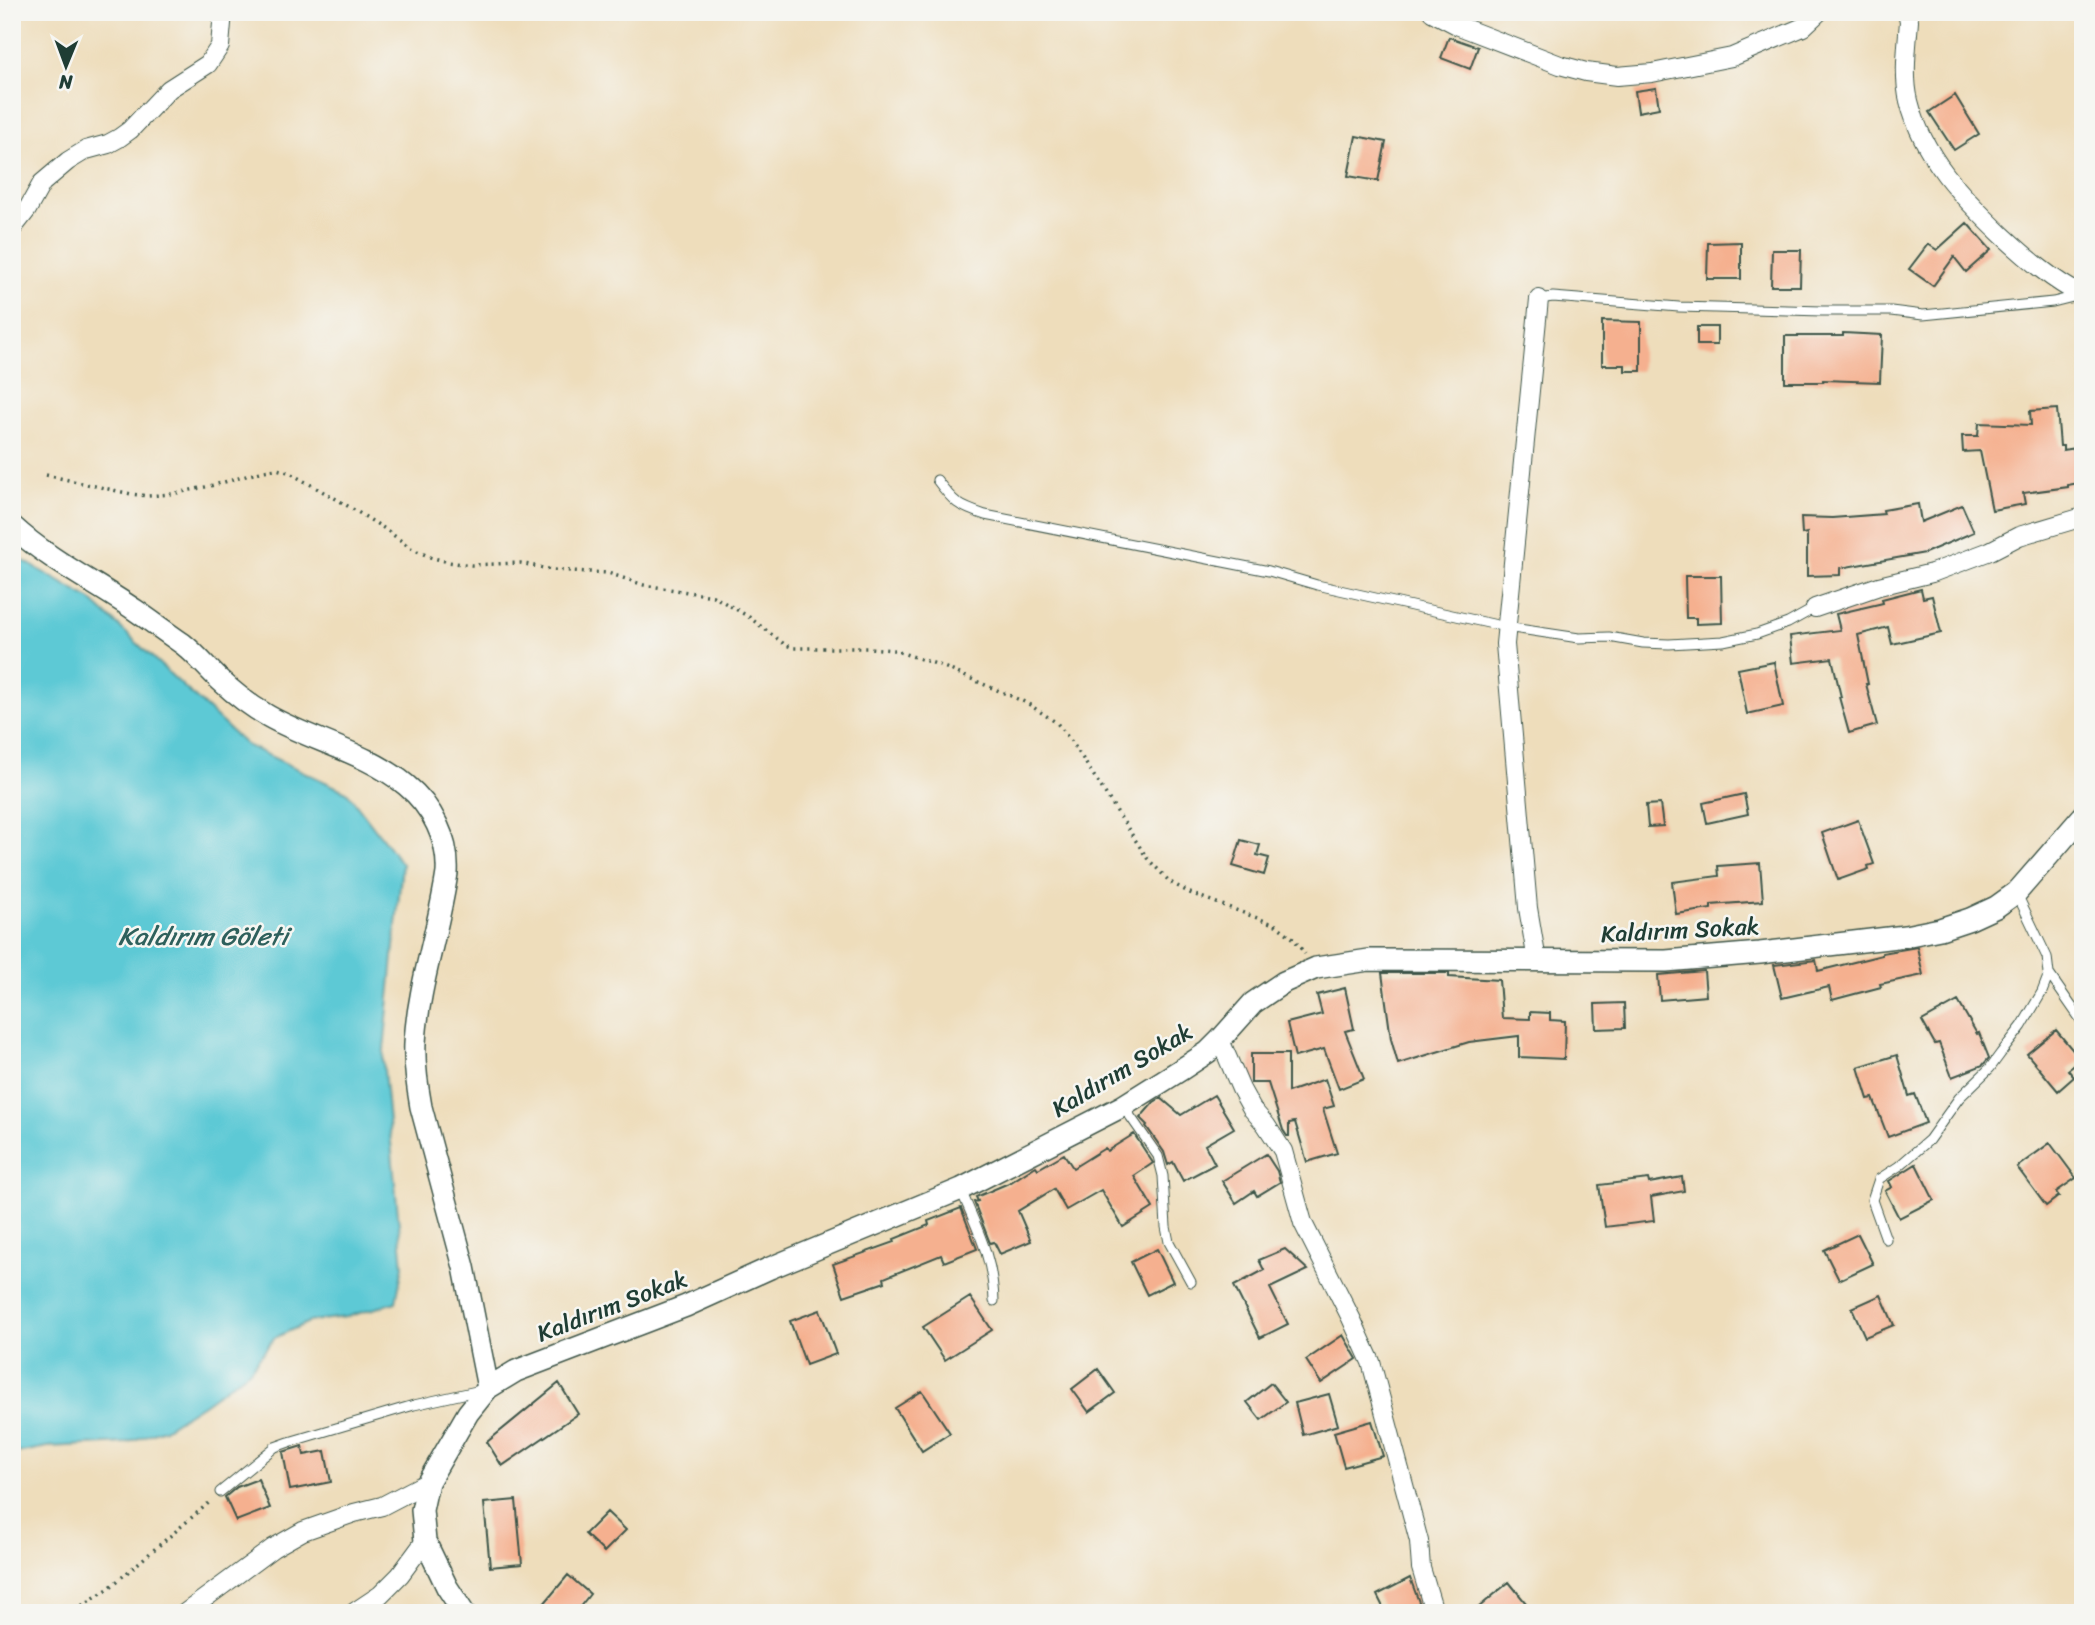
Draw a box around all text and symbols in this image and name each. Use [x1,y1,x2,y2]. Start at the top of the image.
north arrow [32,32,102,102]
text: N [58,66,74,99]
street label: Kaldırım Sokak [1600,905,1760,955]
water label: Kaldırım Göleti [118,913,293,959]
street label: Kaldırım Sokak [1043,1011,1201,1129]
street label: Kaldırım Sokak [530,1258,694,1354]

